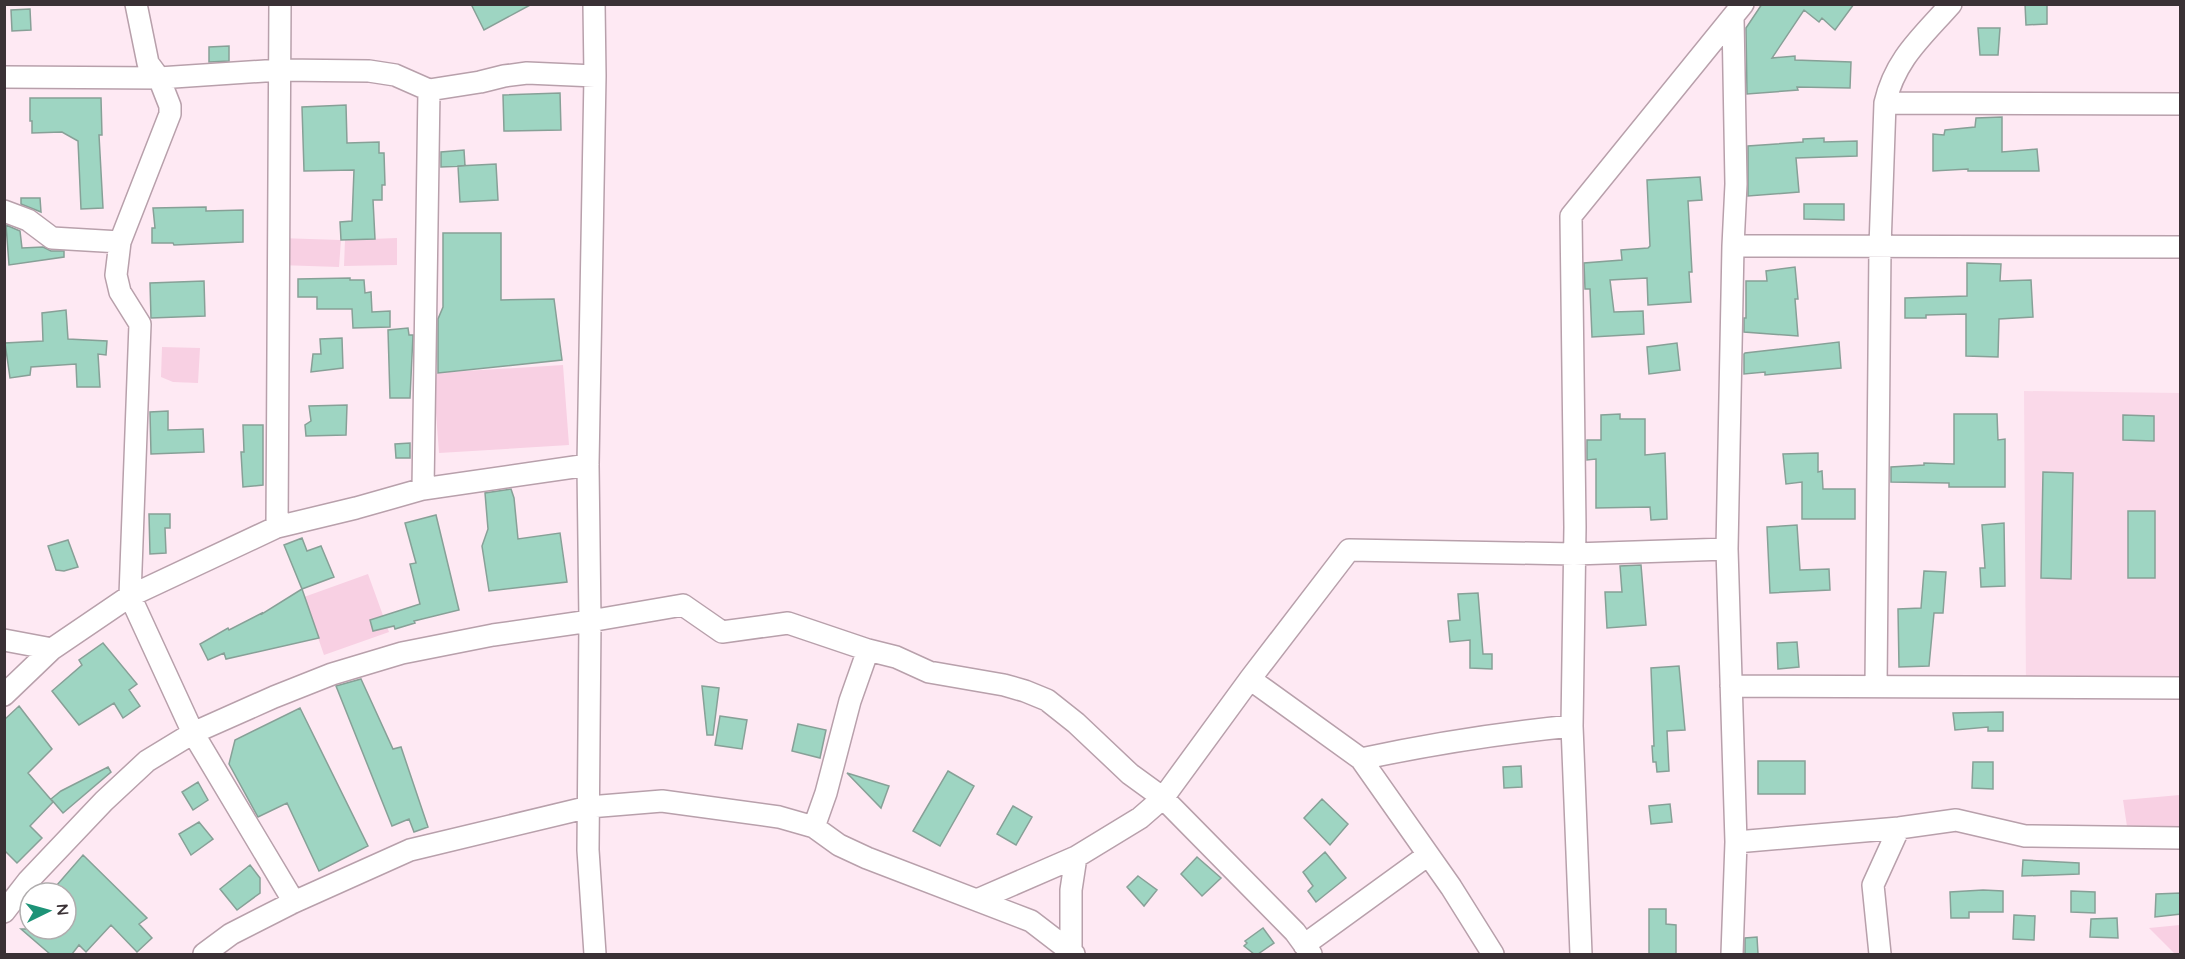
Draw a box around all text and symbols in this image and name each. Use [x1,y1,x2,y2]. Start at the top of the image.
north arrow [18,881,78,941]
text: N [52,903,73,916]

